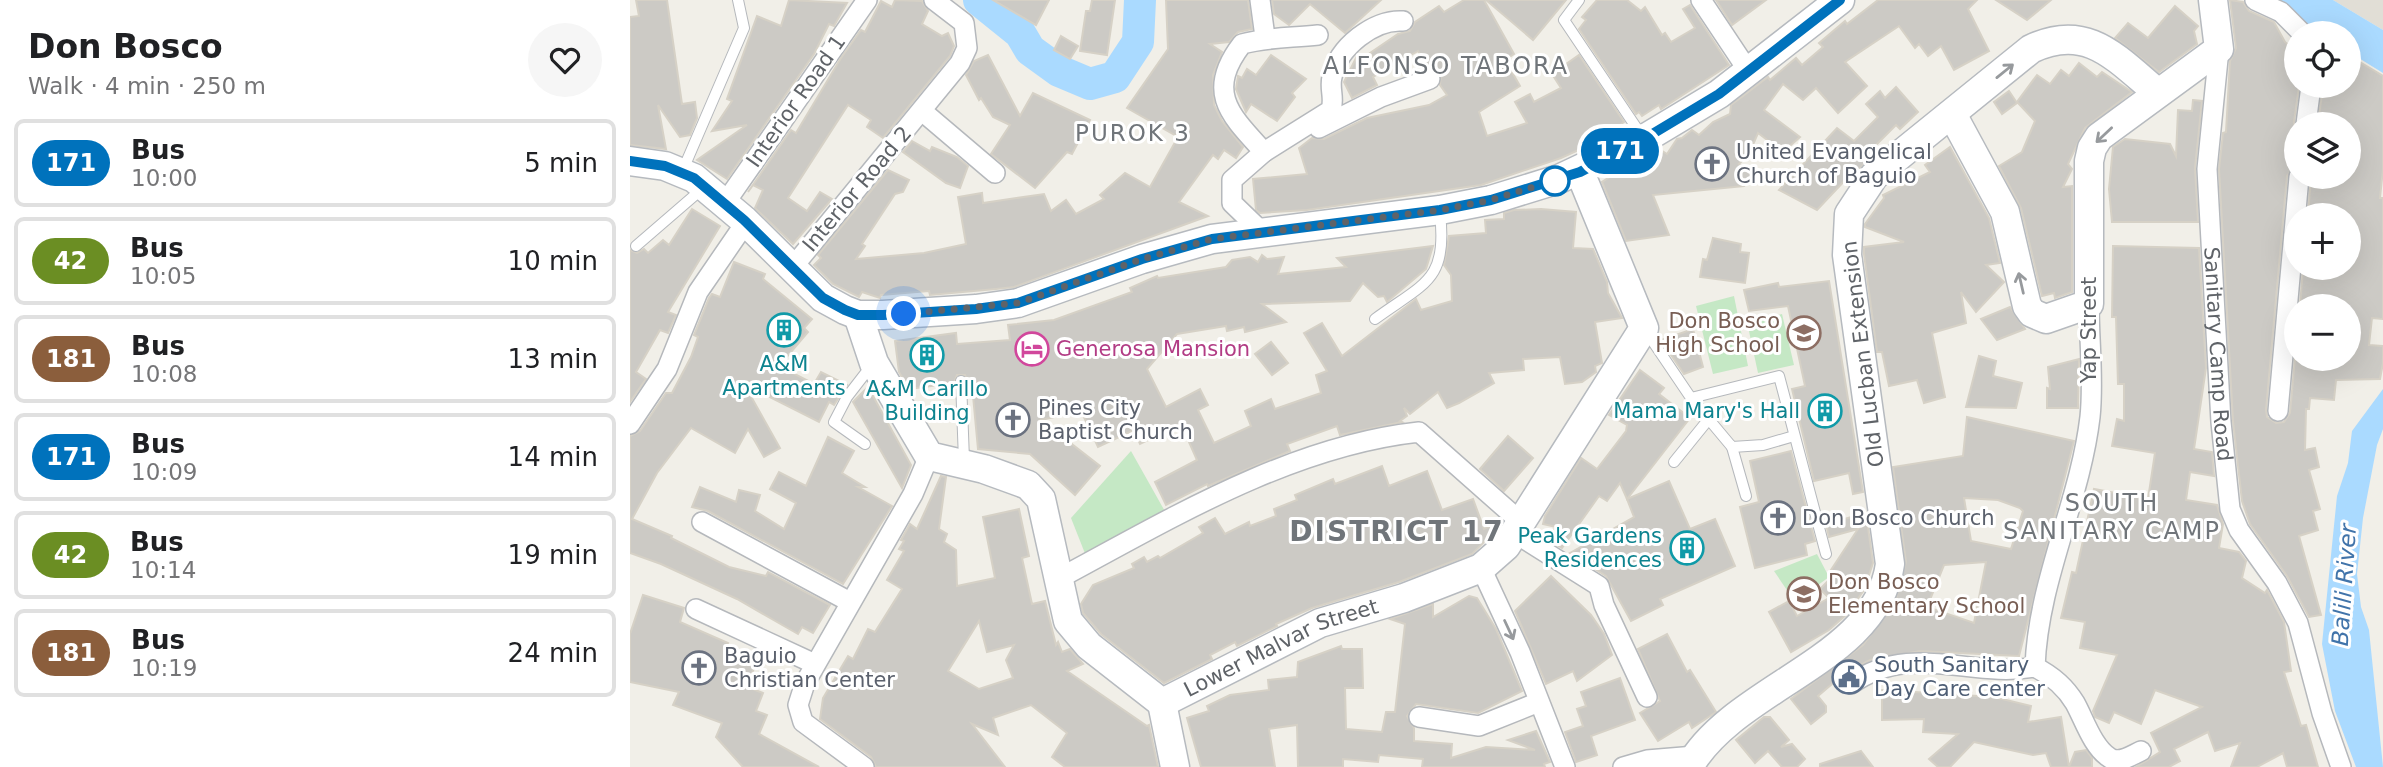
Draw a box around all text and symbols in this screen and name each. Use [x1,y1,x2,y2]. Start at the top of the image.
map controls [2284,21,2361,371]
button: locate [2284,21,2361,98]
button: heart [528,23,602,97]
text: Don Bosco [28,27,223,66]
street label: Interior Road 1 [741,30,851,172]
district label: ALFONSO TABORA [1323,52,1569,80]
one-way arrow [1996,63,2014,78]
text: Walk · 4 min · 250 m [28,73,266,99]
button: layers [2284,112,2361,189]
district label: PUROK 3 [1075,120,1191,146]
street label: Interior Road 2 [798,122,916,256]
one-way arrow [2096,126,2113,143]
line badge: 171 [1580,128,1660,174]
text: Bus [131,135,185,165]
text: 171 [1595,137,1645,165]
place label: United Evangelical Church of Baguio [1736,140,1932,188]
church icon: United Evangelical Church of Baguio [1693,145,1731,183]
text: 5 min [524,148,598,178]
text: 171 [46,149,96,177]
text: 10:00 [131,165,197,191]
unlabelled marker [1540,166,1570,196]
button: + [2284,203,2361,280]
text: Bus [130,233,184,263]
street label: Old Lucban Extension [1837,239,1889,469]
text: 10 min [508,246,598,276]
street label: Sanitary Camp Road [2199,246,2237,463]
text: 42 [54,247,87,275]
text: 10:05 [130,263,196,289]
one-way arrow [2014,272,2028,295]
street label: Yap Street [2077,277,2101,384]
button: − [2284,294,2361,371]
your location [886,296,921,331]
place label: Don Bosco High School [1655,309,1780,357]
building icon: A&M Apartments [765,311,803,349]
school or university icon: Don Bosco High School [1785,314,1823,352]
hotel icon: Generosa Mansion [1013,330,1051,368]
text: Bus [131,331,185,361]
building icon: A&M Carillo Building [908,336,946,374]
place label: Generosa Mansion [1056,337,1250,361]
text: 13 min [508,344,598,374]
text: 181 [46,345,96,373]
place label: A&M Apartments [722,352,846,400]
text: 10:08 [131,361,197,387]
place label: A&M Carillo Building [866,377,988,425]
building icon: Mama Mary's Hall [1806,392,1844,430]
place label: Pines City Baptist Church [1038,396,1193,444]
place label: Mama Mary's Hall [1613,399,1800,423]
church icon: Pines City Baptist Church [994,401,1032,439]
text: Bus [131,429,185,459]
text: 14 min [508,442,598,472]
text: 171 [46,443,96,471]
text: 10:09 [131,459,197,485]
district label: SOUTH SANITARY CAMP [2003,489,2221,545]
church icon: Don Bosco Church [1759,499,1797,537]
place label: Don Bosco Church [1802,506,1995,530]
district label: DISTRICT 17 [1289,515,1505,548]
water label: Balili River [2327,522,2361,647]
place label: Peak Gardens Residences [1518,524,1662,572]
text: Bus [130,527,184,557]
building icon: Peak Gardens Residences [1668,529,1706,567]
text: 19 min [508,540,598,570]
text: 42 [54,541,87,569]
text: 10:14 [130,557,196,583]
place label: Don Bosco Elementary School [1828,570,2025,618]
school or university icon: Don Bosco Elementary School [1785,575,1823,613]
street label: Lower Malvar Street [1180,594,1381,702]
one-way arrow [1503,619,1516,640]
text: Bus [131,625,185,655]
text: 24 min [508,638,598,668]
text: 181 [46,639,96,667]
place label: Baguio Christian Center [724,644,895,692]
church icon: Baguio Christian Center [680,649,718,687]
place label: South Sanitary Day Care center [1874,653,2045,701]
text: 10:19 [131,655,197,681]
public building icon: South Sanitary Day Care center [1830,658,1868,696]

